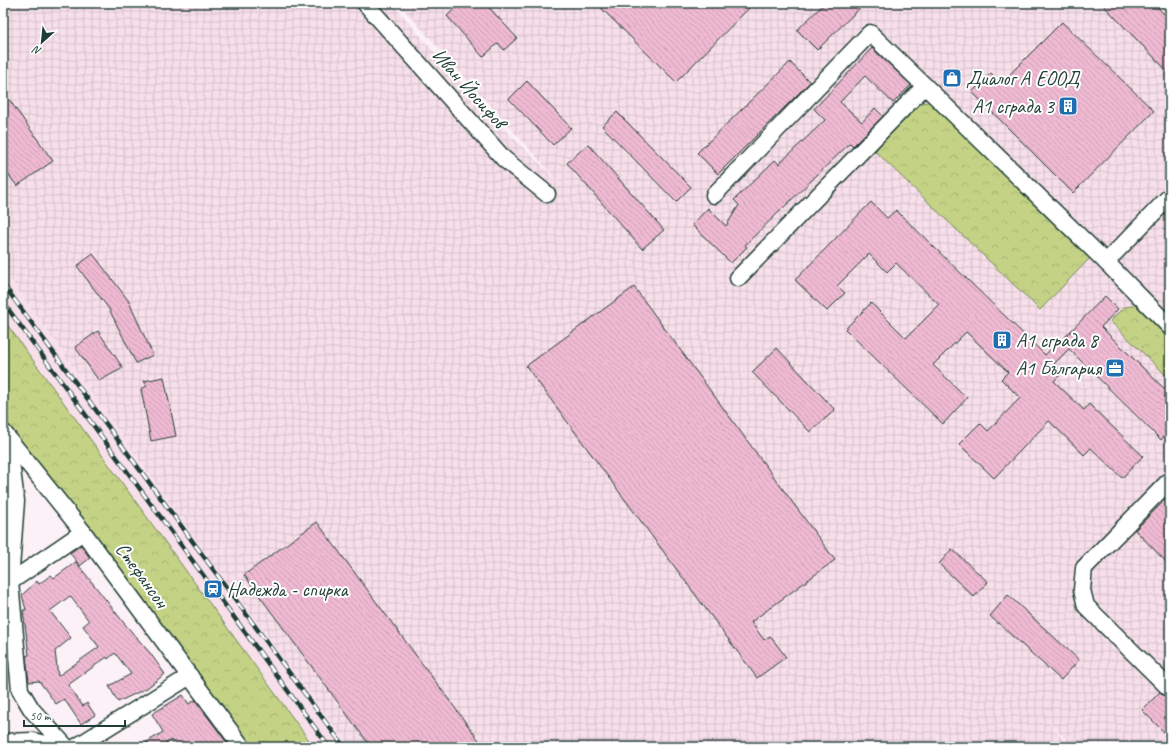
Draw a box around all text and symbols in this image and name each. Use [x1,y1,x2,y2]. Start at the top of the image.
north arrow [22,22,62,62]
text: N [29,42,44,59]
street label: Иван Йосифов [427,43,514,136]
place label: Диалог А ЕООД [966,66,1081,91]
shop icon: Диалог А ЕООД [941,67,963,89]
place label: А1 сграда 3 [972,94,1056,119]
building icon: А1 сграда 3 [1057,95,1079,117]
place label: А1 сграда 8 [1016,328,1100,353]
building icon: А1 сграда 8 [991,329,1013,351]
place label: А1 България [1016,356,1103,381]
office icon: А1 България [1104,357,1126,379]
street label: Стефансон [110,537,175,614]
place label: Надежда - спирка [227,577,349,602]
station icon: Надежда - спирка [202,578,224,600]
scale bar [24,702,125,728]
text: 50 m [30,708,52,724]

